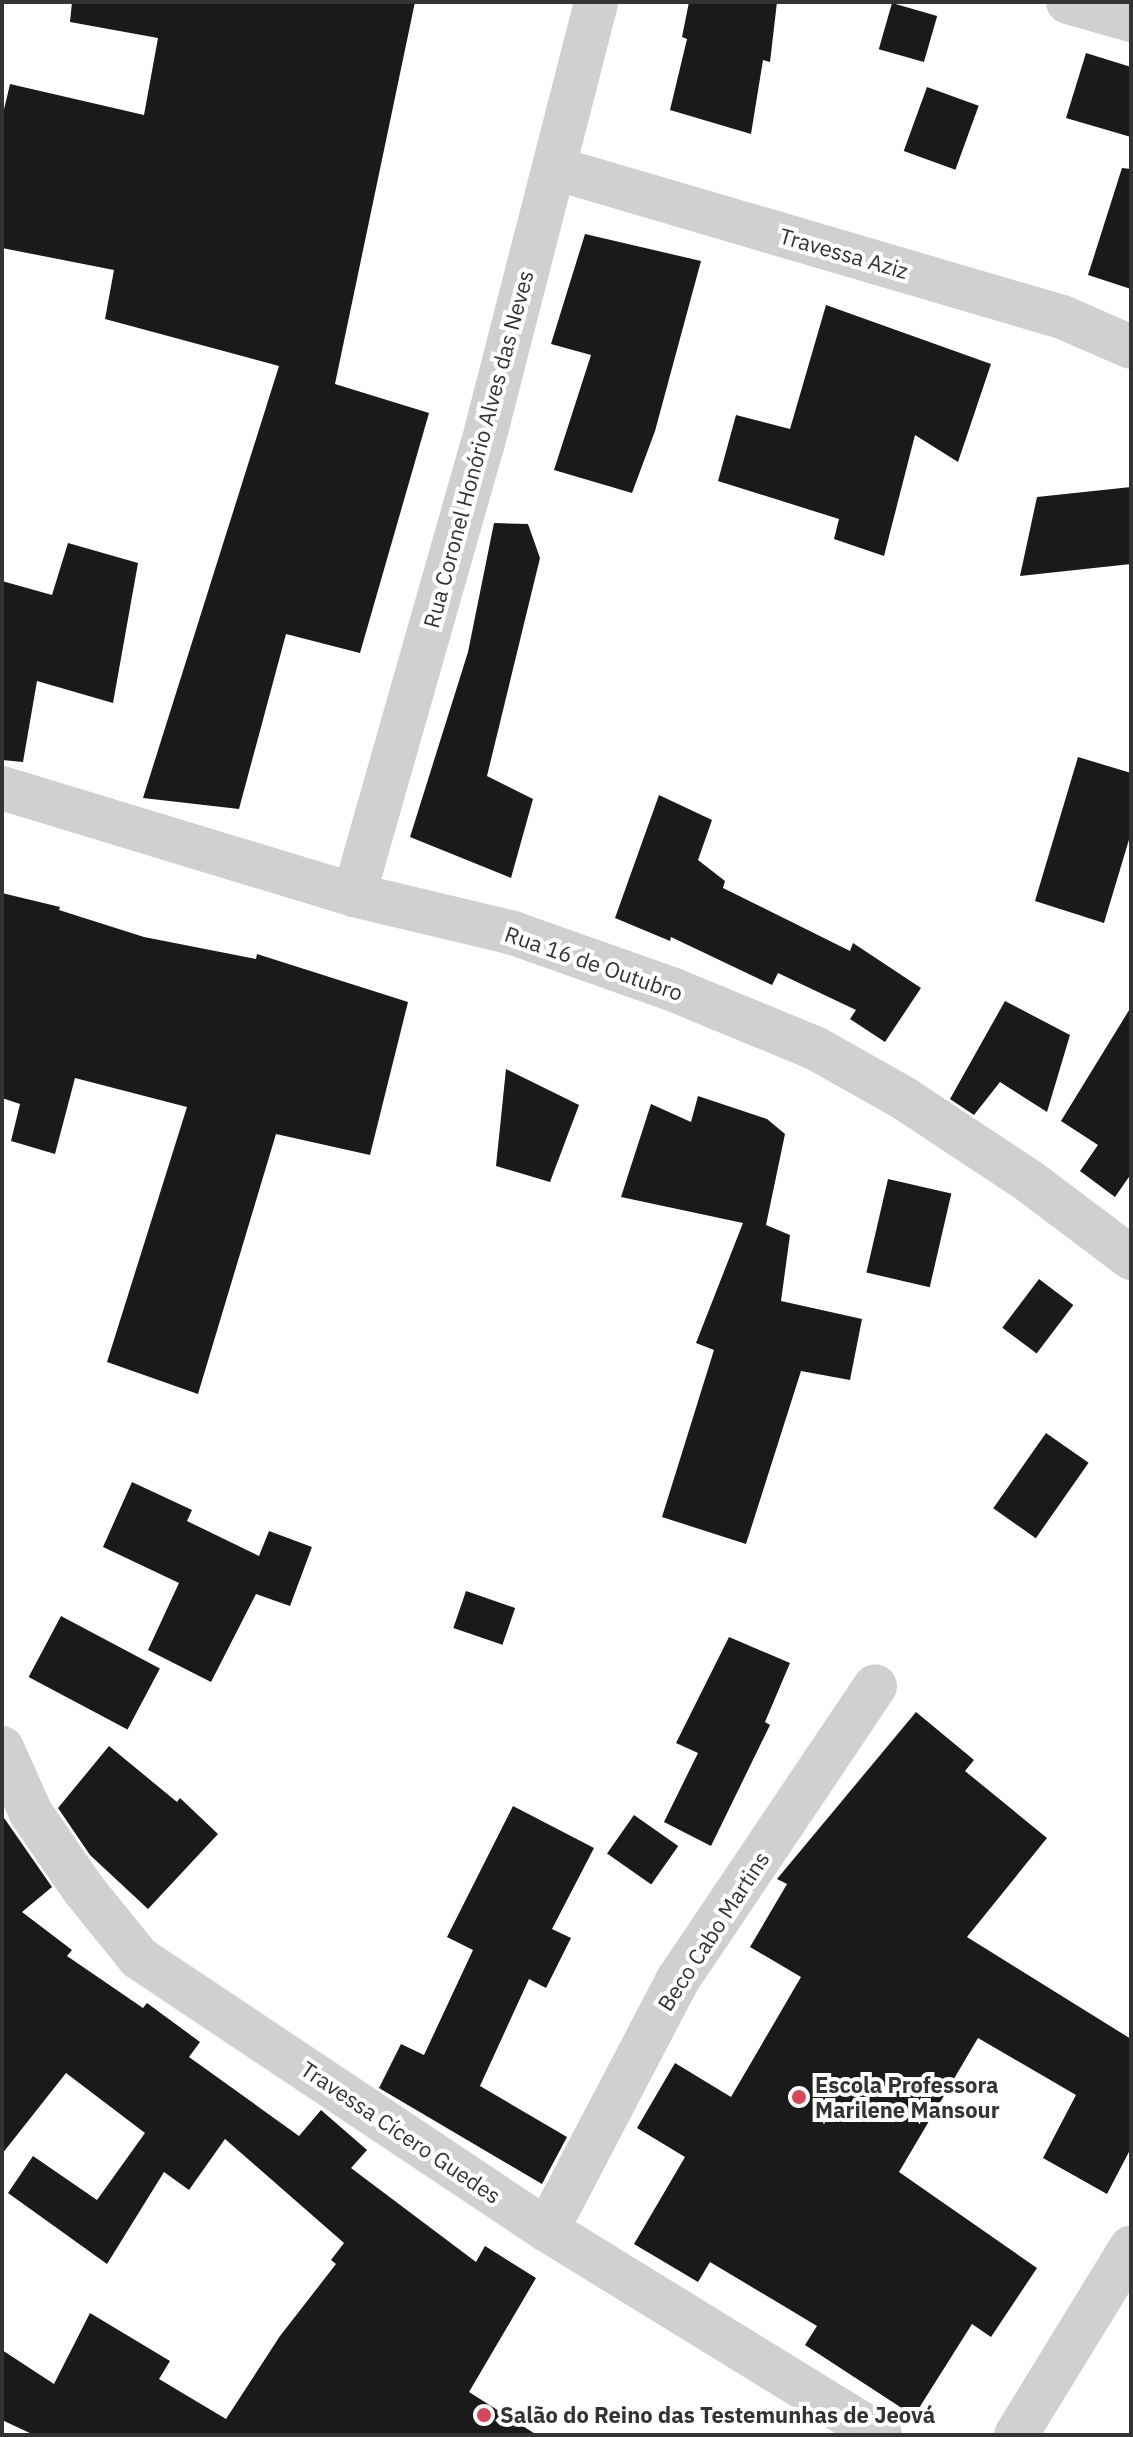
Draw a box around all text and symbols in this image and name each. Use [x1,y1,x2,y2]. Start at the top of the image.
street label: Travessa Aziz [777,222,911,284]
street label: Rua Coronel Honório Alves das Neves [417,267,539,631]
street label: Rua 16 de Outubro [502,920,686,1006]
street label: Beco Cabo Martins [652,1846,774,2016]
street label: Travessa Cícero Guedes [296,2055,506,2209]
place label: Escola Professora Marilene Mansour [815,2071,1000,2122]
marker: Escola Professora Marilene Mansour [790,2088,808,2106]
place label: Salão do Reino das Testemunhas de Jeová [500,2402,935,2428]
marker: Salão do Reino das Testemunhas de Jeová [475,2406,493,2424]

